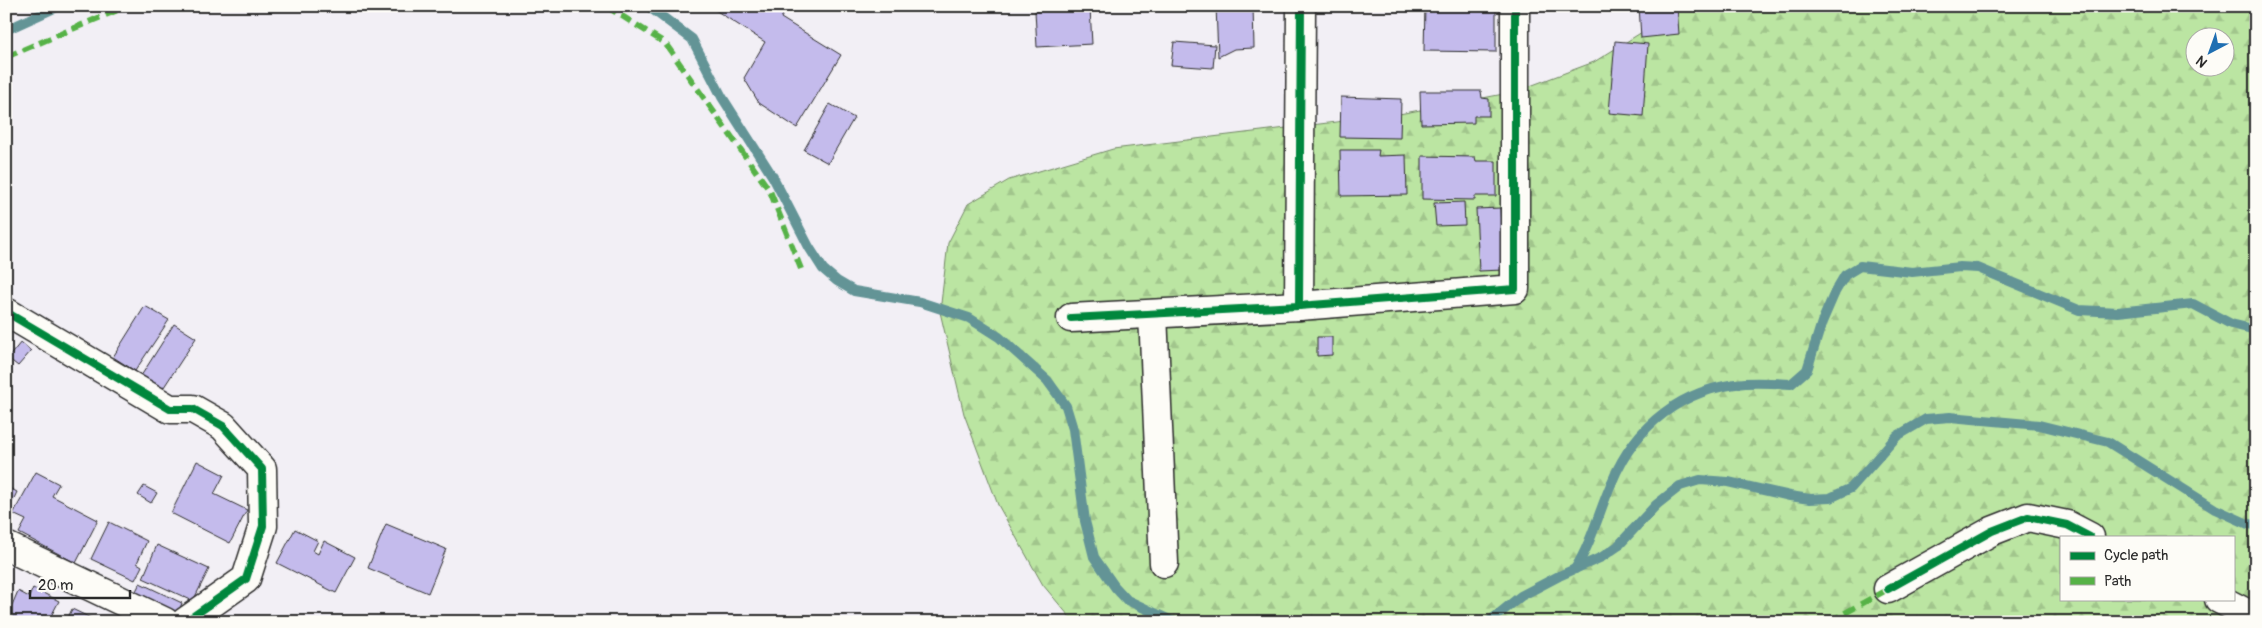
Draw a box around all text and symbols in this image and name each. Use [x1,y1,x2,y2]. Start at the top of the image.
north arrow [2184,28,2234,78]
text: N [2193,52,2211,71]
legend [2060,536,2234,600]
text: Cycle path [2104,546,2168,565]
scale bar [30,568,130,600]
text: Path [2104,572,2131,591]
text: 20 m [38,576,73,595]

